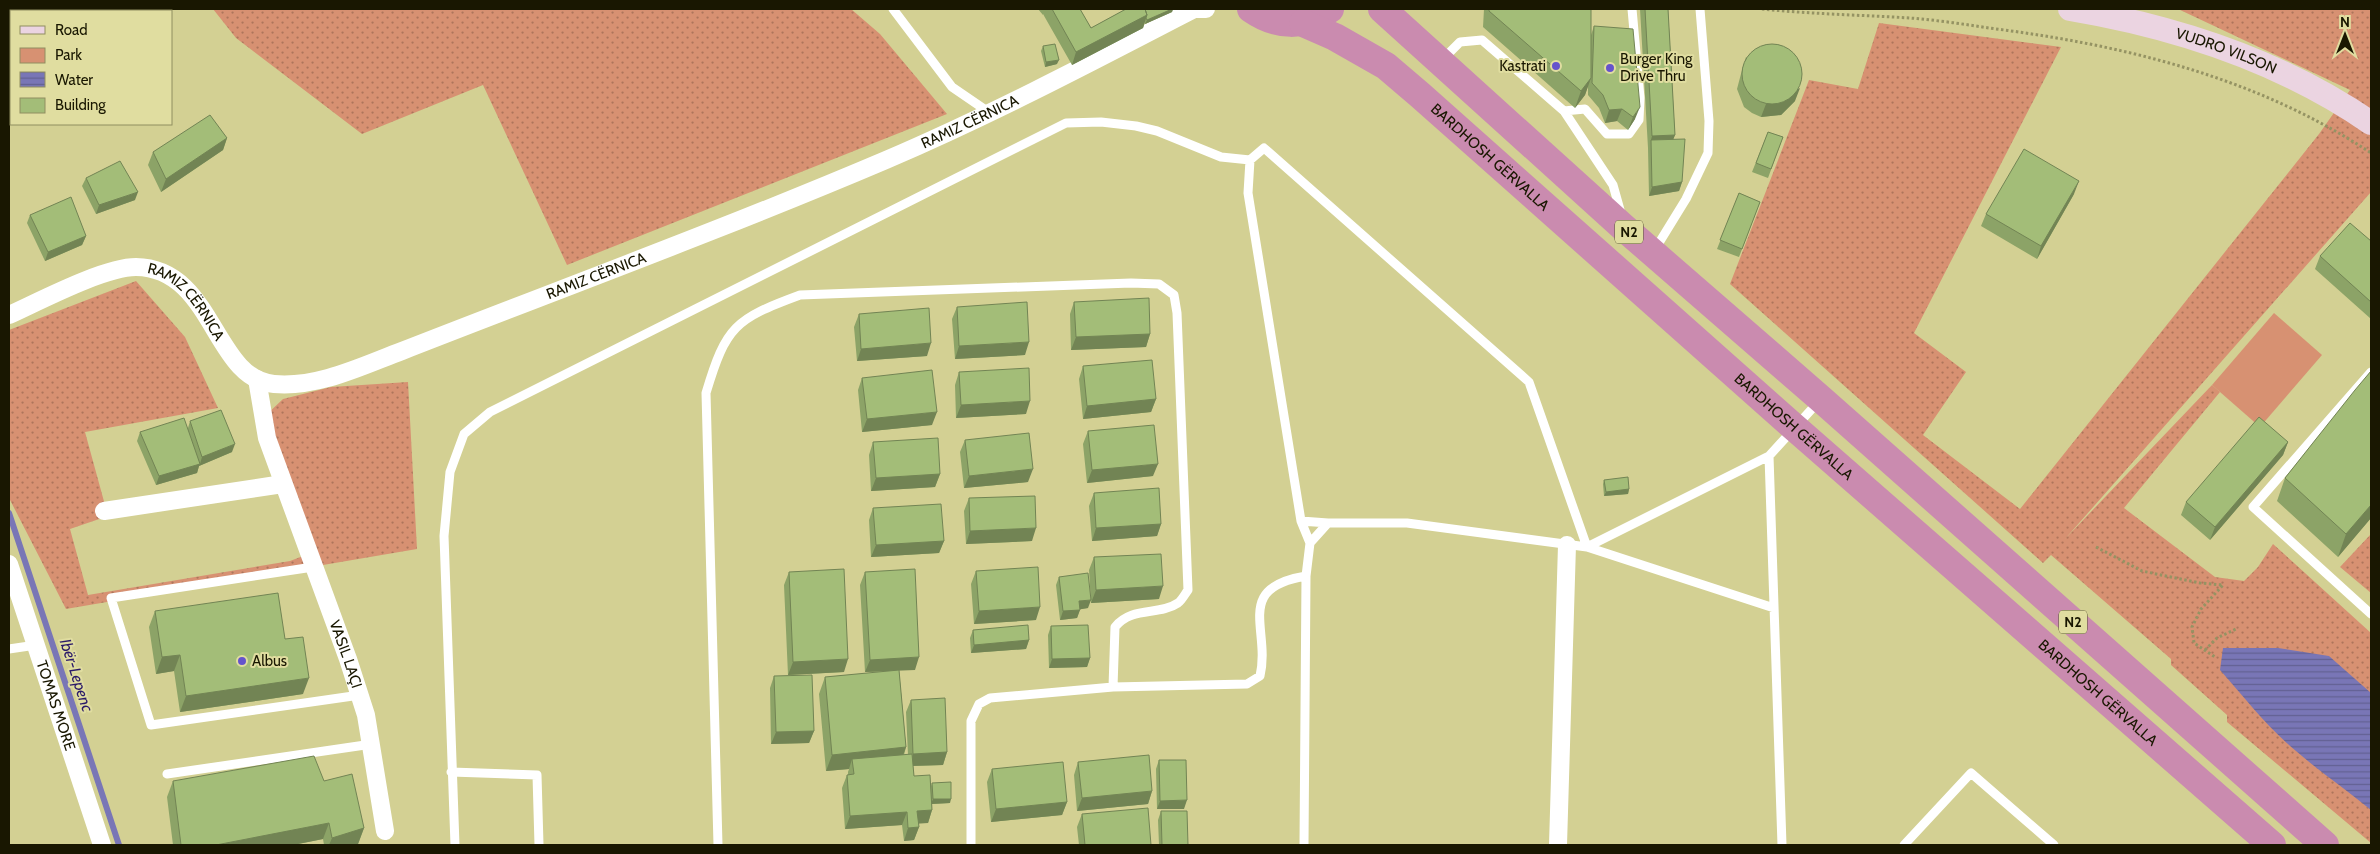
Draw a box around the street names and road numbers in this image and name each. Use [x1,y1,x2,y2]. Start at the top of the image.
street label: VUDRO VILSON [2174,24,2280,78]
street label: RAMIZ CËRNICA [918,91,1022,152]
street label: BARDHOSH GËRVALLA [1427,100,1554,215]
road number: N2 [1615,220,1643,243]
street label: RAMIZ CËRNICA [544,248,649,303]
street label: RAMIZ CËRNICA [146,259,229,345]
street label: BARDHOSH GËRVALLA [1731,369,1858,484]
road number: N2 [2059,610,2087,634]
street label: VASIL LAÇI [326,618,366,691]
street label: BARDHOSH GËRVALLA [2035,636,2162,750]
street label: TOMAS MORE [33,658,79,753]

